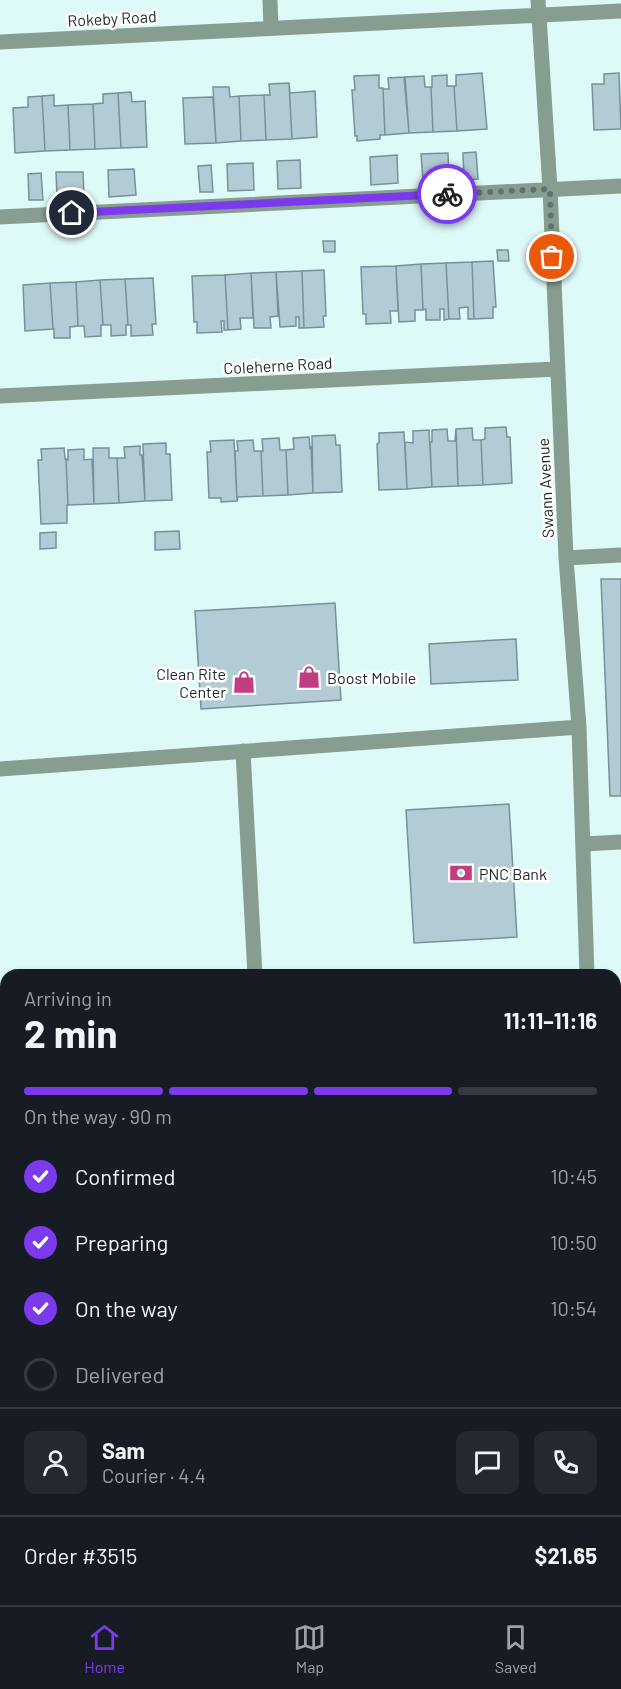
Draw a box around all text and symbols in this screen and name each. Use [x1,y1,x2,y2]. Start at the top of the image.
street label: Rokeby Road [67,6,157,30]
courier [417,164,477,224]
icon: bike [431,178,464,211]
pin [46,187,97,238]
icon: home [55,196,88,229]
pin [526,231,577,282]
icon: bag [535,240,568,273]
street label: Coleherne Road [223,353,333,377]
street label: Swann Avenue [533,437,557,539]
place label: Clean Rite Center [156,664,226,701]
shop icon: Boost Mobile [296,664,322,690]
place label: Boost Mobile [327,668,416,687]
shop icon: Clean Rite Center [231,669,257,695]
bank icon: PNC Bank [448,860,474,886]
place label: PNC Bank [479,864,547,883]
text: Arriving in [24,986,112,1010]
text: 11:11–11:16 [504,1007,597,1033]
text: 2 min [24,1009,117,1056]
text: On the way · 90 m [24,1104,172,1128]
icon: check [24,1160,57,1193]
text: Confirmed [75,1163,175,1189]
text: 10:45 [551,1164,597,1188]
icon: check [24,1226,57,1259]
text: Preparing [75,1229,168,1255]
text: 10:50 [550,1230,597,1254]
icon: check [24,1292,57,1325]
text: On the way [75,1295,178,1321]
text: 10:54 [551,1296,597,1320]
text: Delivered [75,1361,164,1387]
button: person [24,1431,87,1494]
button: chat [456,1431,519,1494]
button: phone [534,1431,597,1494]
text: Sam [102,1437,145,1463]
text: Courier · 4.4 [102,1463,206,1487]
text: Order #3515 [24,1542,137,1568]
text: $21.65 [535,1542,597,1568]
tab: Home [84,1621,125,1676]
tab: Map [293,1621,326,1676]
tab: Saved [495,1621,537,1676]

